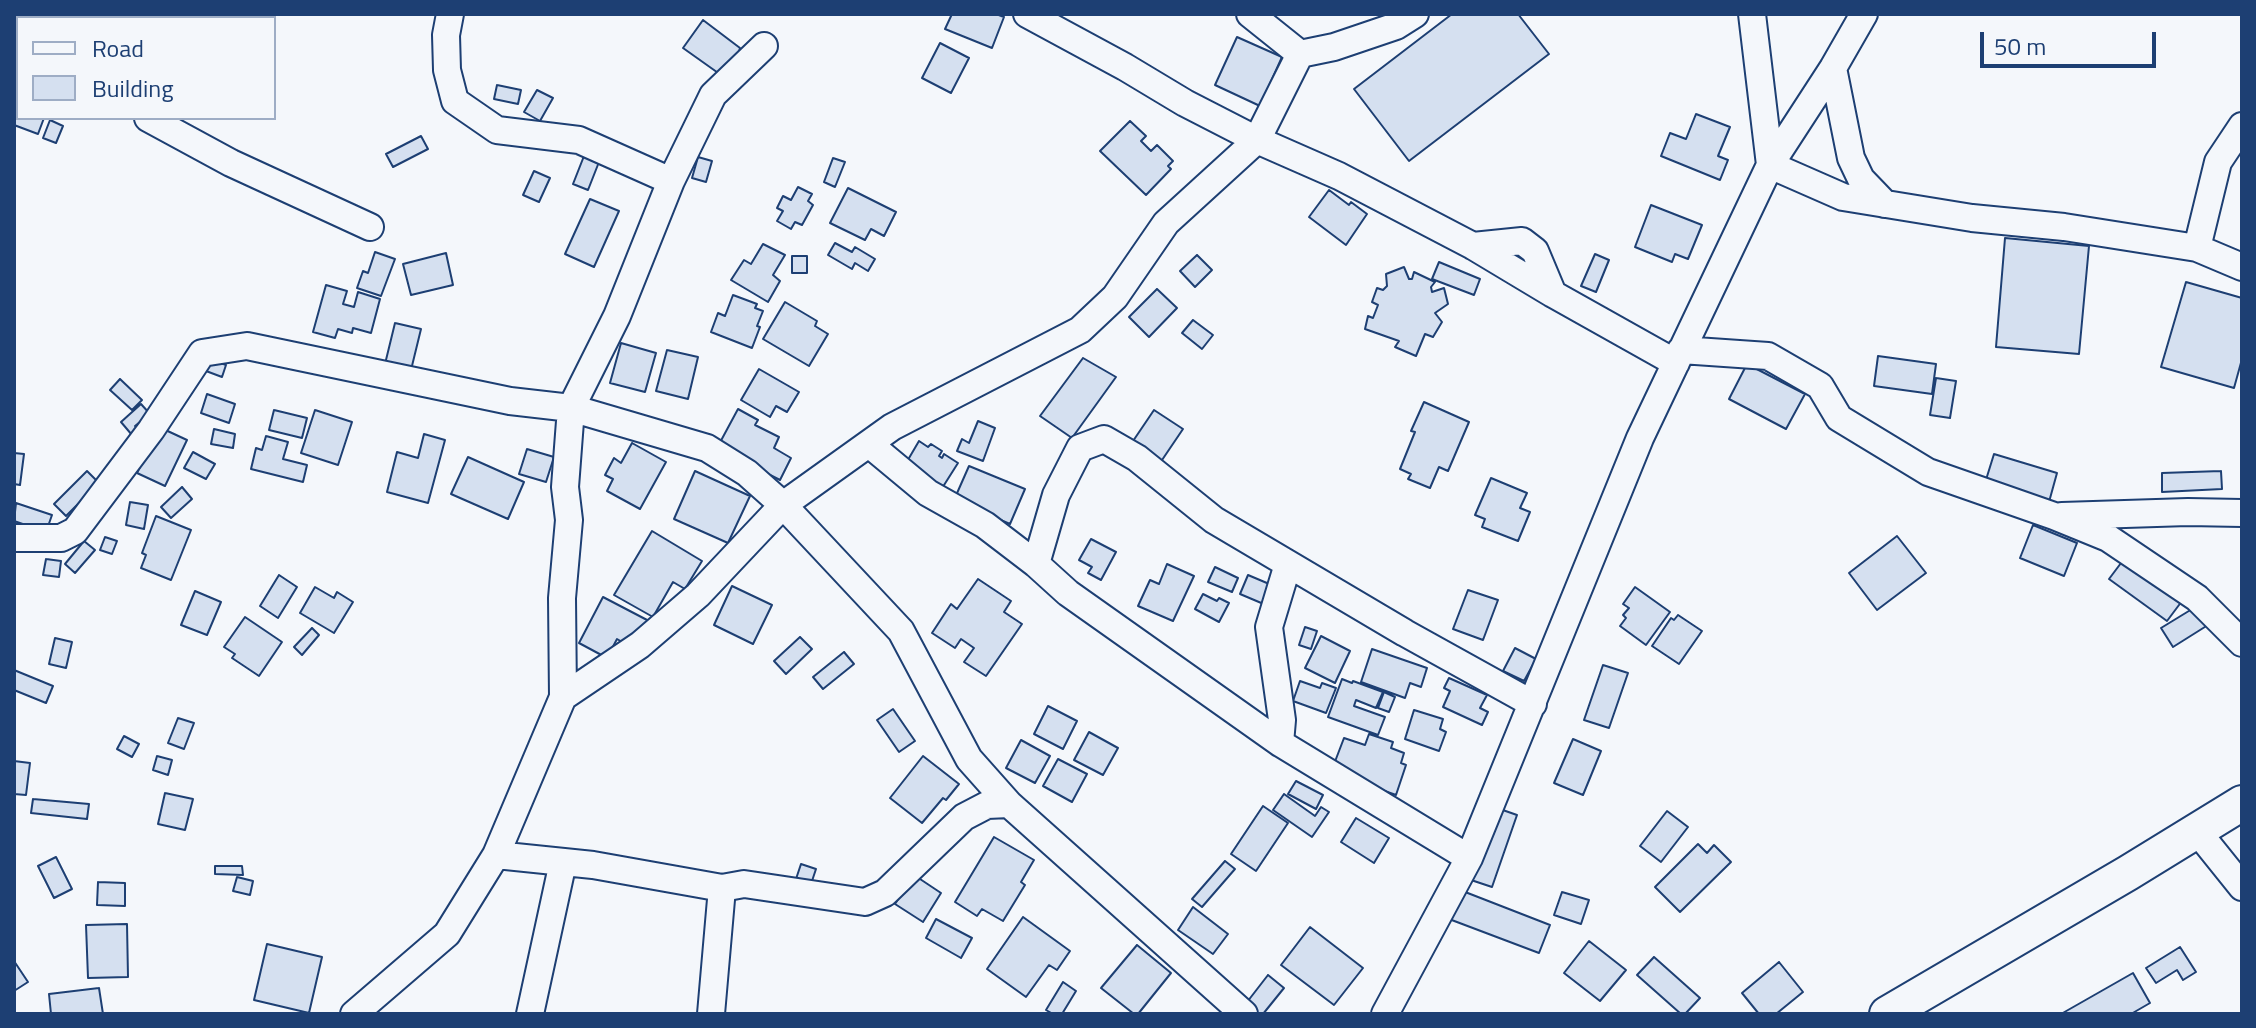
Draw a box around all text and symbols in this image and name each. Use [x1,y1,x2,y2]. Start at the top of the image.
legend [16,16,276,120]
scale bar [1984,16,2160,66]
text: 50 m [1994,28,2046,64]
text: Road [92,30,144,66]
text: Building [92,70,174,106]

